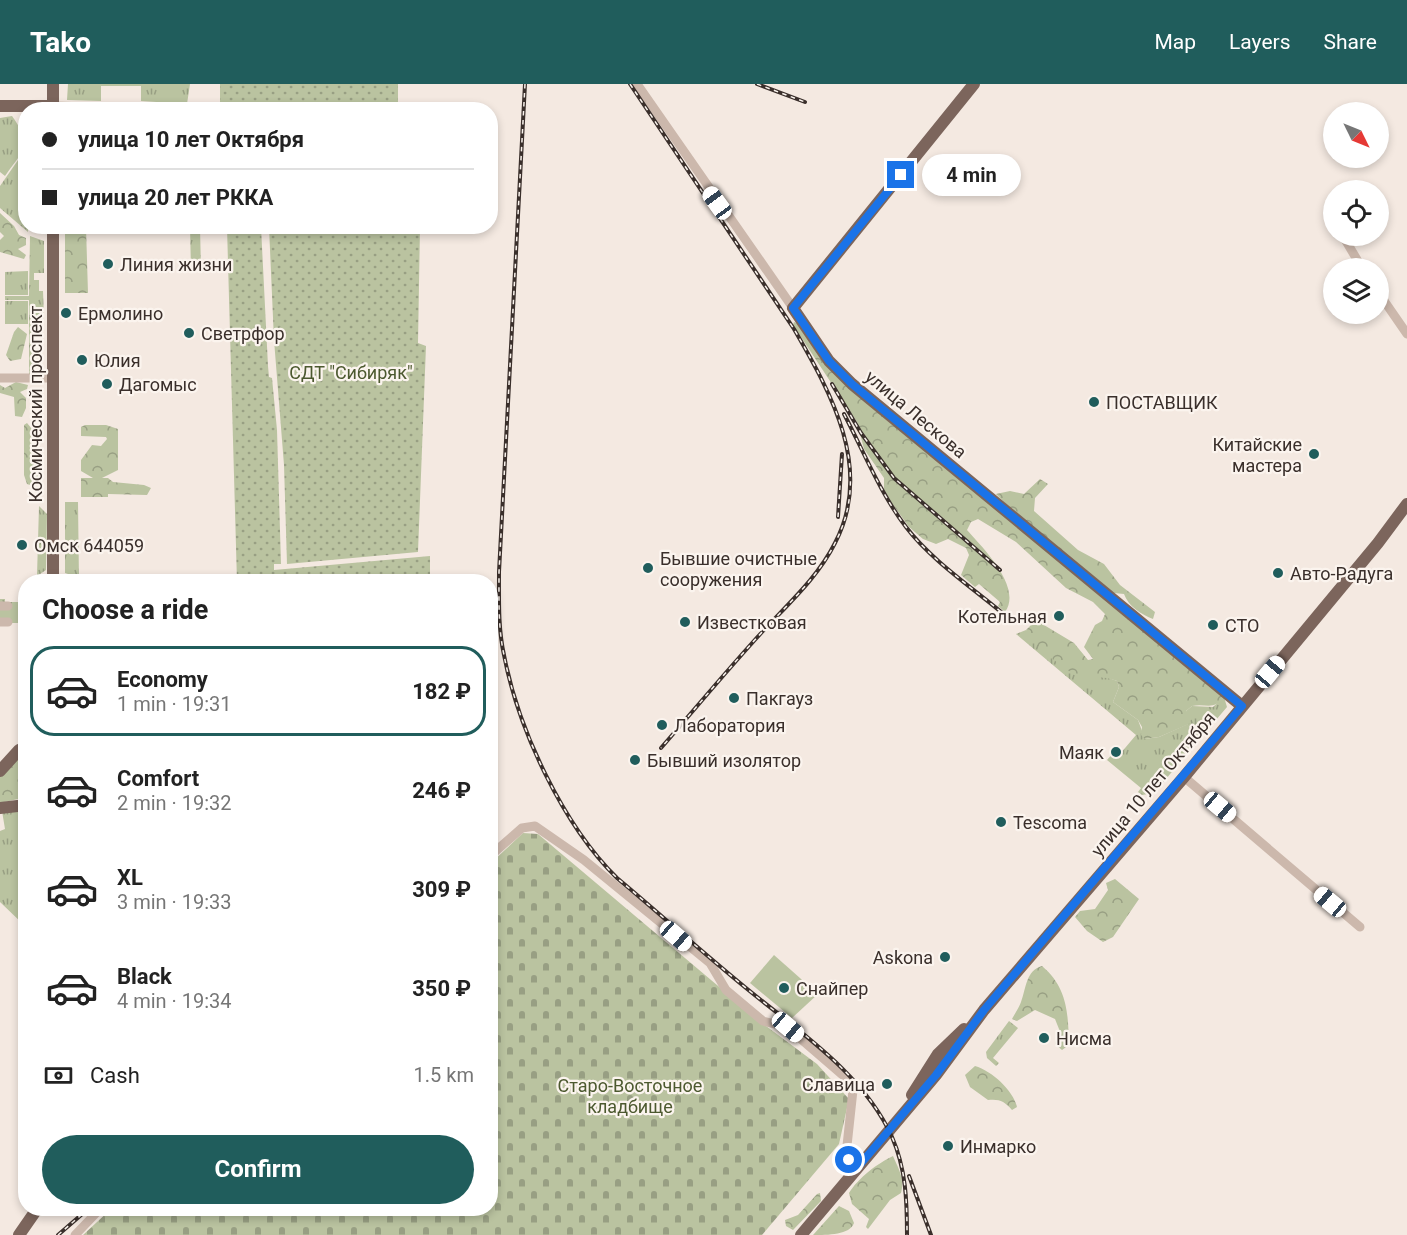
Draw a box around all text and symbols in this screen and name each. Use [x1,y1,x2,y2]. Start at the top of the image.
text: Tako [30,26,91,59]
text: Map [1154,30,1196,54]
text: Layers [1229,30,1290,54]
text: Share [1323,30,1377,54]
north arrow [1323,102,1389,168]
map controls [1323,102,1389,324]
text: улица 10 лет Октября [78,127,304,152]
callout: 4 min [922,154,1021,196]
route end [887,161,914,188]
text: 4 min [946,163,997,187]
button: locate [1323,180,1389,246]
car [699,183,735,223]
text: улица 20 лет РККА [78,185,273,210]
place label: Линия жизни [120,254,232,275]
marker: Линия жизни [101,257,115,271]
button: layers [1323,258,1389,324]
place label: Ермолино [78,303,163,324]
street label: Космический проспект [25,305,46,503]
marker: Ермолино [59,306,73,320]
place label: Светрфор [201,323,285,344]
marker: Светрфор [182,326,196,340]
place label: Юлия [94,350,141,371]
marker: Юлия [75,353,89,367]
park label: СДТ "Сибиряк" [289,362,413,383]
street label: улица Лескова [861,366,971,462]
place label: Дагомыс [119,374,197,395]
marker: Дагомыс [100,377,114,391]
place label: ПОСТАВЩИК [1106,392,1218,413]
marker: ПОСТАВЩИК [1087,395,1101,409]
place label: Китайские мастера [1212,434,1302,476]
marker: Китайские мастера [1307,447,1321,461]
place label: Омск 644059 [34,535,144,556]
marker: Омск 644059 [15,538,29,552]
place label: Бывшие очистные сооружения [660,548,817,590]
marker: Бывшие очистные сооружения [641,561,655,575]
place label: Авто-Радуга [1290,563,1393,584]
marker: Авто-Радуга [1271,566,1285,580]
text: Choose a ride [42,594,208,626]
place label: Котельная [958,606,1047,627]
marker: Котельная [1052,609,1066,623]
place label: Известковая [697,612,807,633]
marker: Известковая [678,615,692,629]
place label: СТО [1225,615,1259,636]
marker: СТО [1206,618,1220,632]
car [1252,652,1288,692]
icon: car [45,664,99,718]
text: Economy [117,667,208,692]
text: 182 ₽ [412,679,471,704]
place label: Пакгауз [746,688,813,709]
marker: Пакгауз [727,691,741,705]
text: 1 min · 19:31 [117,692,232,716]
street label: улица 10 лет Октября [1086,708,1220,860]
place label: Лаборатория [674,715,785,736]
marker: Лаборатория [655,718,669,732]
place label: Маяк [1059,742,1104,763]
marker: Маяк [1109,745,1123,759]
place label: Бывший изолятор [647,750,801,771]
marker: Бывший изолятор [628,753,642,767]
icon: car [45,763,99,817]
text: Comfort [117,766,199,791]
text: 246 ₽ [412,778,471,803]
car [1200,789,1240,825]
text: 2 min · 19:32 [117,791,232,815]
place label: Tescoma [1013,812,1087,833]
marker: Tescoma [994,815,1008,829]
icon: car [45,862,99,916]
text: XL [117,865,143,890]
text: 309 ₽ [412,877,471,902]
car [1310,884,1350,920]
text: 3 min · 19:33 [117,890,232,914]
car [657,917,695,955]
place label: Askona [873,947,933,968]
marker: Askona [938,950,952,964]
icon: car [45,961,99,1015]
text: Black [117,964,172,989]
text: 350 ₽ [412,976,471,1001]
place label: Снайпер [796,978,868,999]
marker: Снайпер [777,981,791,995]
text: 4 min · 19:34 [117,989,232,1013]
car [768,1009,808,1045]
place label: Нисма [1056,1028,1112,1049]
marker: Нисма [1037,1031,1051,1045]
icon: cash [42,1059,75,1092]
text: Cash [90,1063,140,1088]
text: 1.5 km [414,1063,474,1087]
place label: Славица [802,1074,875,1095]
park label: Старо-Восточное кладбище [558,1075,702,1117]
marker: Славица [880,1077,894,1091]
button: Confirm [42,1135,474,1204]
place label: Инмарко [960,1136,1036,1157]
marker: Инмарко [941,1139,955,1153]
route start [835,1146,862,1173]

